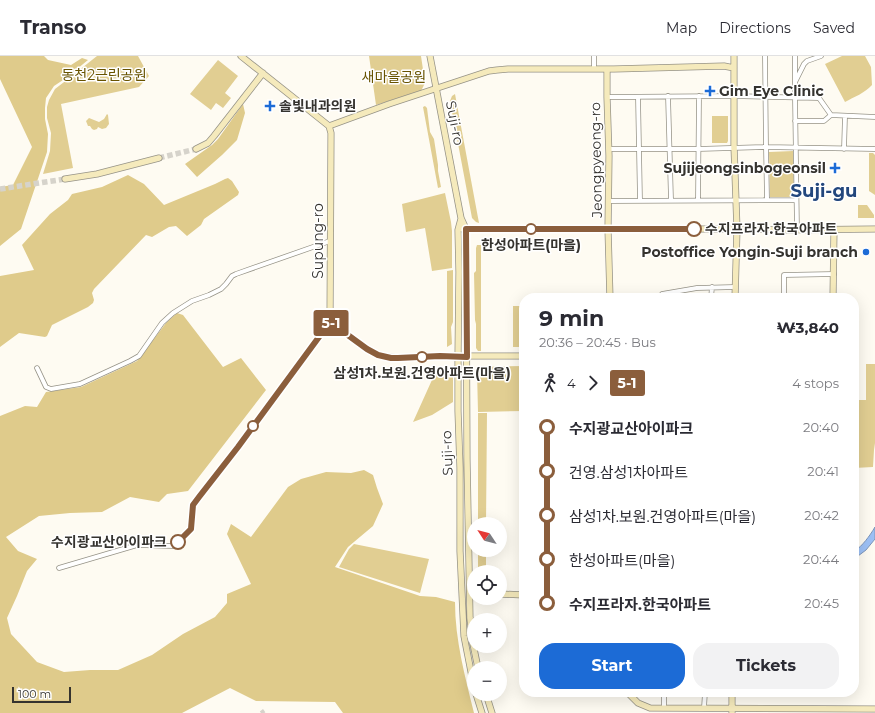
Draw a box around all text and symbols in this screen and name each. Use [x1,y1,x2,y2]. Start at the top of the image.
text: Transo [20,16,86,39]
text: Map [666,19,697,37]
text: Directions [719,19,791,37]
text: Saved [813,19,855,37]
park label: 동천2근린공원 [61,66,147,84]
park label: 새마을공원 [362,68,426,86]
place label: Gim Eye Clinic [719,82,824,100]
marker: Gim Eye Clinic [704,85,716,97]
place label: 솔빛내과의원 [279,97,356,115]
street label: Suji-ro [442,99,468,147]
marker: 솔빛내과의원 [264,100,276,112]
street label: Jeongpyeong-ro [586,102,606,219]
place label: Sujijeongsinbogeonsil [664,159,826,177]
marker: Sujijeongsinbogeonsil [829,162,841,174]
district label: Suji-gu [791,180,857,202]
street label: Supung-ro [309,203,327,279]
place label: 수지프라자.한국아파트 [705,220,838,238]
marker: 수지프라자.한국아파트 [686,221,702,237]
marker: 한성아파트(마을) [525,223,537,235]
place label: 한성아파트(마을) [481,236,581,254]
place label: Postoffice Yongin-Suji branch [641,243,858,261]
marker: Postoffice Yongin-Suji branch [861,247,871,257]
text: 9 min [539,305,604,332]
line badge: 5-1 [308,310,354,336]
text: 5-1 [322,314,340,332]
text: ₩3,840 [777,318,839,337]
text: 20:36 – 20:45 · Bus [539,334,656,350]
marker: 삼성1차.보원.건영아파트(마을) [416,351,428,363]
place label: 삼성1차.보원.건영아파트(마을) [333,364,511,382]
icon: walk [539,372,561,394]
icon: forward [582,372,604,394]
text: 5-1 [618,374,637,392]
text: 4 [567,375,576,391]
text: 4 stops [792,375,839,391]
text: 수지광교산아이파크 [569,419,693,438]
text: 20:40 [803,419,839,435]
unlabelled marker [247,420,259,432]
street label: Suji-ro [437,430,457,476]
text: 건영.삼성1차아파트 [569,463,688,482]
text: 20:41 [807,463,839,479]
text: 삼성1차.보원.건영아파트(마을) [569,507,756,526]
text: 20:42 [804,507,839,523]
north arrow [467,517,507,557]
map controls [467,517,507,701]
place label: 수지광교산아이파크 [51,533,167,551]
marker: 수지광교산아이파크 [170,534,186,550]
text: 한성아파트(마을) [569,551,675,570]
text: 20:44 [803,551,839,567]
button: locate [467,565,507,605]
text: 수지프라자.한국아파트 [569,595,711,614]
text: 20:45 [804,595,839,611]
button: + [467,613,507,653]
button: Start [539,643,685,689]
button: Tickets [693,643,839,689]
button: − [467,661,507,701]
scale bar [12,685,71,704]
text: 100 m [18,687,51,701]

